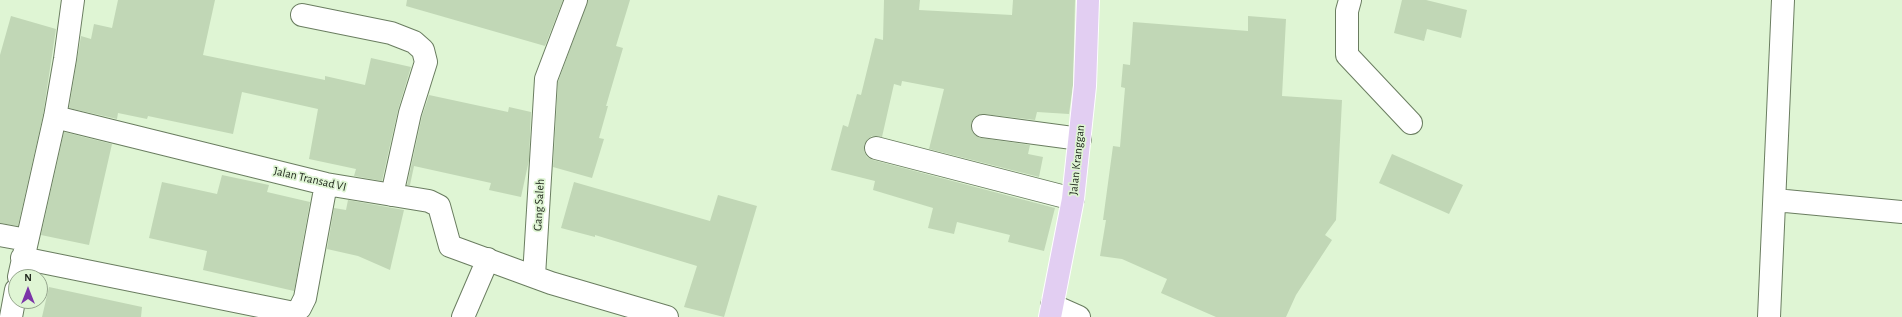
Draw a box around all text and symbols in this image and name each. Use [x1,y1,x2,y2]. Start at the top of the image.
street label: Jalan Kranggan [1066,124,1088,196]
street label: Jalan Transad VI [272,164,348,194]
street label: Gang Saleh [530,179,548,231]
north arrow [8,269,48,309]
text: N [24,272,32,283]

